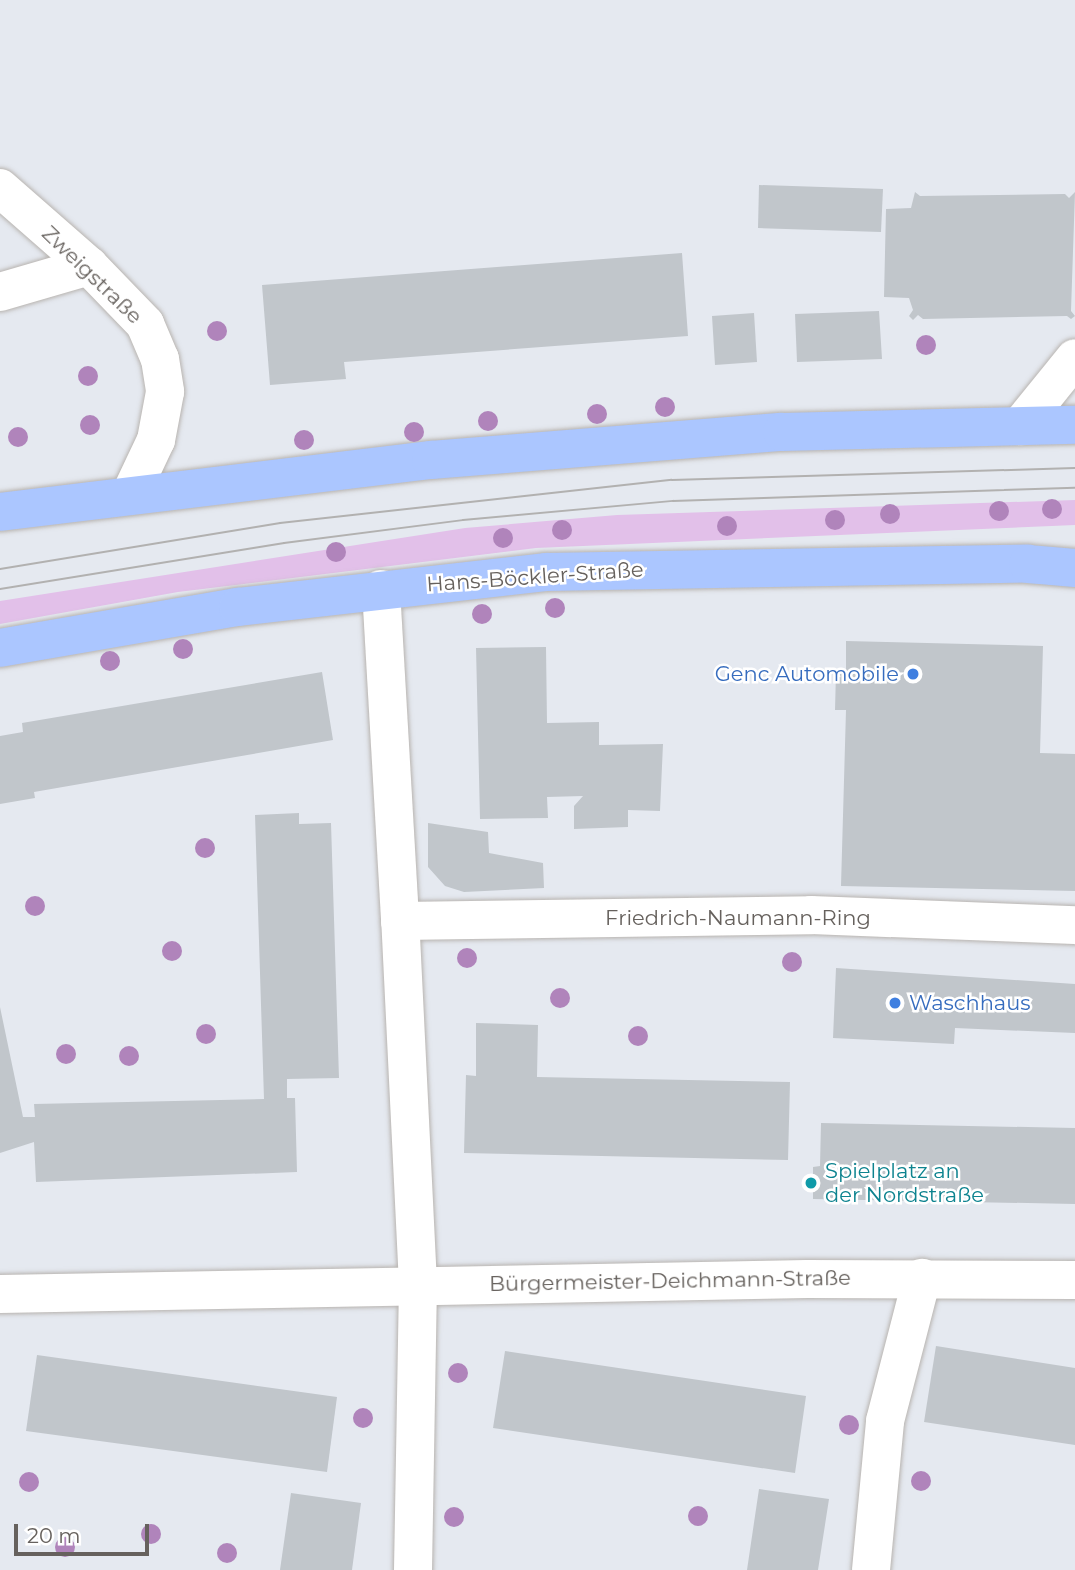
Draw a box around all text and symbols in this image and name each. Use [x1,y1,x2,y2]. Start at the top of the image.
street label: Zweigstraße [37,221,147,329]
street label: Hans-Böckler-Straße [426,557,644,597]
place label: Genc Automobile [715,661,899,687]
marker: Genc Automobile [905,666,921,682]
street label: Friedrich-Naumann-Ring [605,905,871,931]
place label: Waschhaus [909,990,1031,1016]
marker: Waschhaus [887,995,903,1011]
place label: Spielplatz an der Nordstraße [825,1158,984,1208]
marker: Spielplatz an der Nordstraße [803,1175,819,1191]
street label: Bürgermeister-Deichmann-Straße [489,1265,851,1297]
scale bar [18,1510,152,1554]
text: 20 m [27,1523,81,1548]

